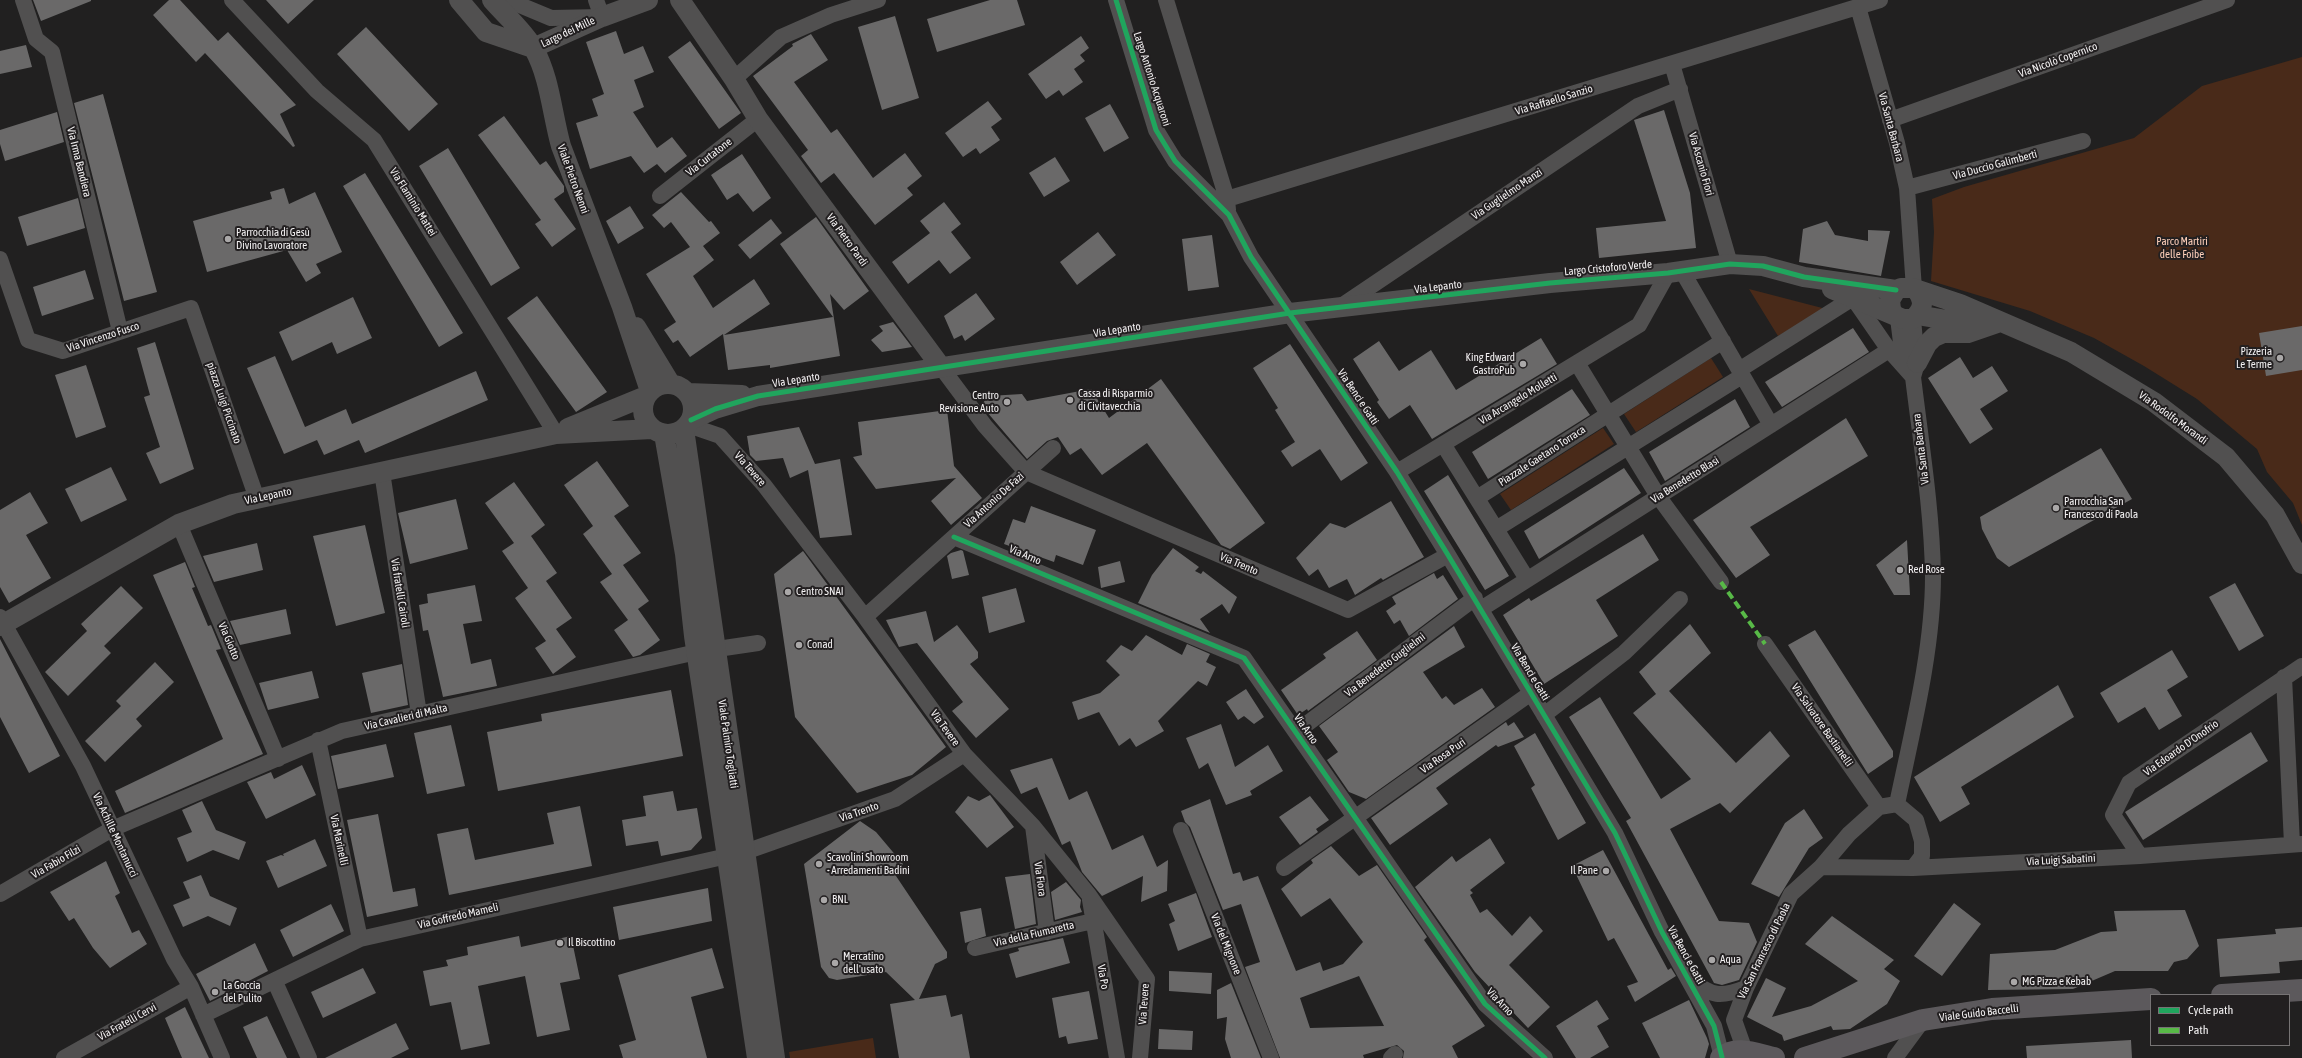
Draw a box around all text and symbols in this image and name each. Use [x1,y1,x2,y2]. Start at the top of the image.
street label: Largo dei Mille [539,14,597,50]
street label: Largo Antonio Acquaroni [1131,30,1173,128]
street label: Via Nicolò Copernico [2017,40,2099,80]
street label: Via Raffaello Sanzio [1514,82,1594,118]
street label: Via Santa Barbara [1875,91,1907,163]
street label: Via Irma Bandiera [64,126,94,198]
street label: Via Ascanio Fiori [1686,131,1716,197]
street label: Via Curtatone [683,135,735,179]
street label: Viale Pietro Nenni [554,143,592,215]
street label: Via Duccio Galimberti [1951,147,2039,183]
street label: Via Flaminio Mattei [387,165,439,239]
street label: Via Guglielmo Manzi [1469,165,1545,223]
street label: Via Pietro Pardi [824,211,870,269]
place label: Parrocchia di Gesù Divino Lavoratore [236,226,310,252]
marker: Parrocchia di Gesù Divino Lavoratore [223,234,233,244]
park label: Parco Martiri delle Foibe [2156,235,2208,261]
street label: Largo Cristoforo Verde [1564,258,1652,278]
street label: Via Lepanto [1414,278,1462,296]
street label: Via Vincenzo Fusco [65,319,141,355]
street label: Via Lepanto [1092,320,1142,340]
place label: Pizzeria Le Terme [2236,345,2272,371]
place label: King Edward GastroPub [1466,351,1515,377]
marker: Pizzeria Le Terme [2275,353,2285,363]
marker: King Edward GastroPub [1518,359,1528,369]
street label: piazza Luigi Piccinato [204,361,244,445]
street label: Via Benci e Gatti [1334,367,1382,427]
street label: Via Lepanto [771,370,821,390]
street label: Via Arcangelo Molletti [1477,370,1559,428]
place label: Cassa di Risparmio di Civitavecchia [1078,387,1153,413]
place label: Centro Revisione Auto [939,389,999,415]
street label: Via Rodolfo Morandi [2136,389,2210,447]
marker: Cassa di Risparmio di Civitavecchia [1065,395,1075,405]
marker: Centro Revisione Auto [1002,397,1012,407]
street label: Via Santa Barbara [1910,413,1932,485]
street label: Piazzale Gaetano Torraca [1496,423,1588,489]
street label: Via Tevere [731,449,769,489]
street label: Via Benedetto Blasi [1649,454,1721,506]
street label: Via Antonio De Fazi [961,469,1027,531]
street label: Via Lepanto [243,485,293,507]
place label: Parrocchia San Francesco di Paola [2064,495,2138,521]
marker: Parrocchia San Francesco di Paola [2051,503,2061,513]
street label: Via Arno [1007,542,1043,568]
street label: Via Trento [1218,550,1260,578]
street label: Via fratelli Cairoli [388,557,412,629]
place label: Red Rose [1908,563,1945,577]
marker: Red Rose [1895,565,1905,575]
place label: Centro SNAI [796,585,844,599]
marker: Centro SNAI [783,587,793,597]
street label: Via Giotto [215,620,243,662]
street label: Via Benedetto Guglielmi [1342,630,1428,700]
place label: Conad [807,638,833,652]
marker: Conad [794,640,804,650]
street label: Via Benci e Gatti [1508,641,1552,703]
street label: Via Salvatore Bastianelli [1788,681,1856,769]
street label: Viale Palmiro Togliatti [715,699,741,789]
street label: Via Cavalieri di Malta [363,701,449,733]
street label: Via Tevere [928,707,962,749]
street label: Via Arno [1291,711,1321,747]
street label: Via Edoardo D'Onofrio [2141,717,2221,779]
street label: Via Rosa Puri [1418,736,1468,776]
street label: Via Achille Montanucci [90,791,140,879]
street label: Via Trento [838,799,880,825]
street label: Via Marinelli [327,813,351,867]
street label: Via Fabio Filzi [29,843,83,881]
place label: Scavolini Showroom - Arredamenti Badini [827,851,910,877]
street label: Via Luigi Sabatini [2026,852,2096,868]
marker: Scavolini Showroom - Arredamenti Badini [814,859,824,869]
street label: Via Fiora [1031,861,1049,897]
place label: Il Pane [1570,864,1598,878]
marker: Il Pane [1601,866,1611,876]
place label: BNL [832,893,848,907]
marker: BNL [819,895,829,905]
street label: Via Goffredo Mameli [416,900,500,932]
street label: Via San Francesco di Paola [1735,901,1793,1001]
street label: Via del Mignone [1208,912,1244,976]
street label: Via della Fiumaretta [992,918,1076,950]
street label: Via Benci e Gatti [1665,924,1707,986]
place label: Il Biscottino [568,936,615,950]
marker: Il Biscottino [555,938,565,948]
place label: Mercatino dell'usato [843,950,884,976]
place label: Aqua [1720,953,1741,967]
marker: Aqua [1707,955,1717,965]
marker: Mercatino dell'usato [830,958,840,968]
street label: Via Po [1094,964,1112,990]
place label: MG Pizza e Kebab [2022,975,2091,989]
marker: MG Pizza e Kebab [2009,977,2019,987]
place label: La Goccia del Pulito [223,979,262,1005]
street label: Via Tevere [1136,983,1152,1025]
street label: Via Arno [1484,985,1516,1019]
marker: La Goccia del Pulito [210,987,220,997]
legend [2150,994,2290,1046]
street label: Via Fratelli Cervi [95,1000,159,1044]
street label: Viale Guido Baccelli [1939,1002,2019,1024]
text: Cycle path [2188,1003,2233,1017]
text: Path [2188,1023,2209,1037]

